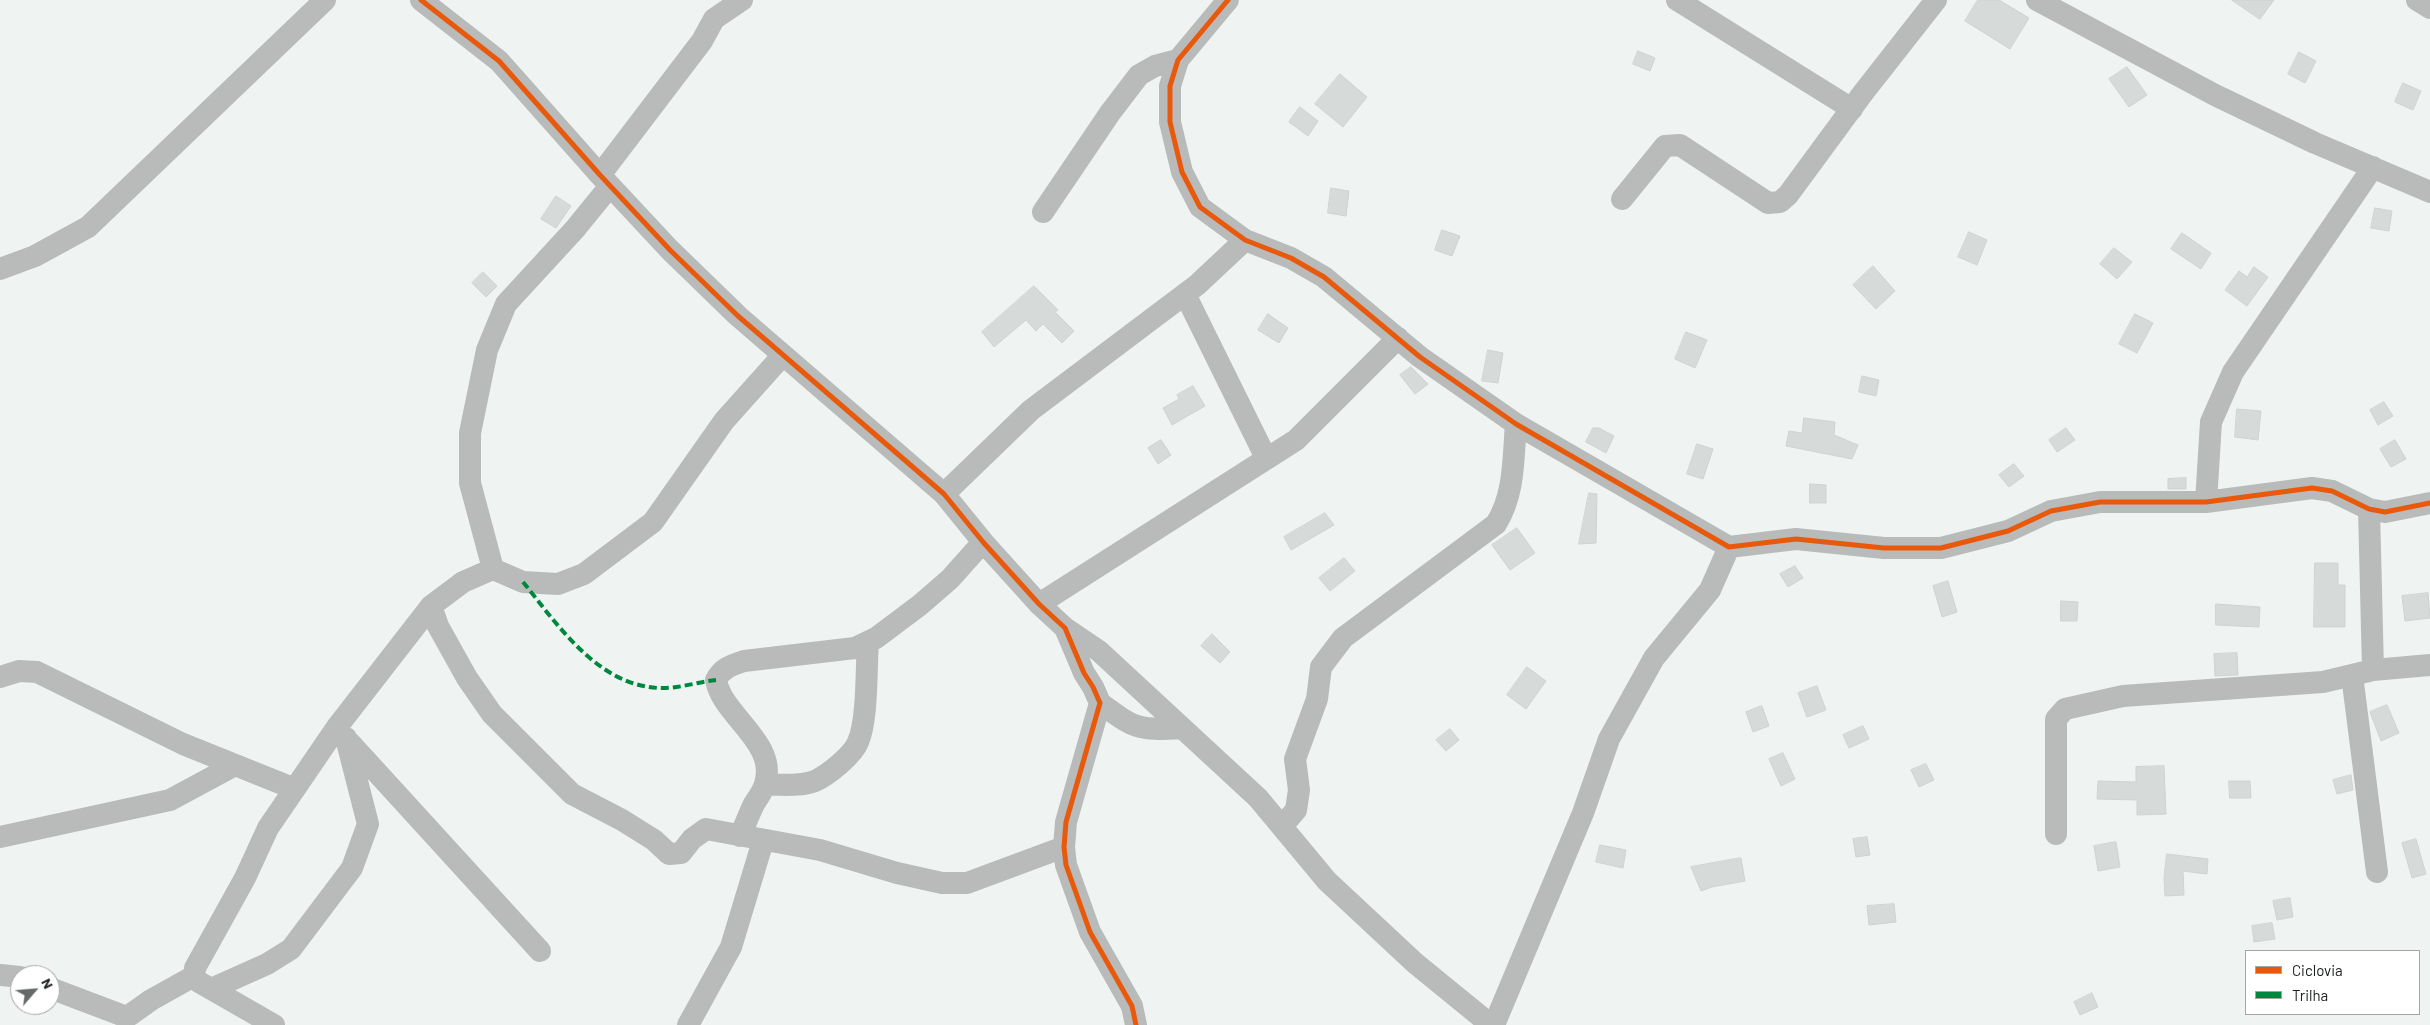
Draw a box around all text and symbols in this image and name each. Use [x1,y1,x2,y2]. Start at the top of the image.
legend [2245,950,2420,1015]
text: Ciclovia [2292,961,2343,979]
north arrow [10,965,60,1015]
text: N [38,975,58,991]
text: Trilha [2292,986,2328,1004]

